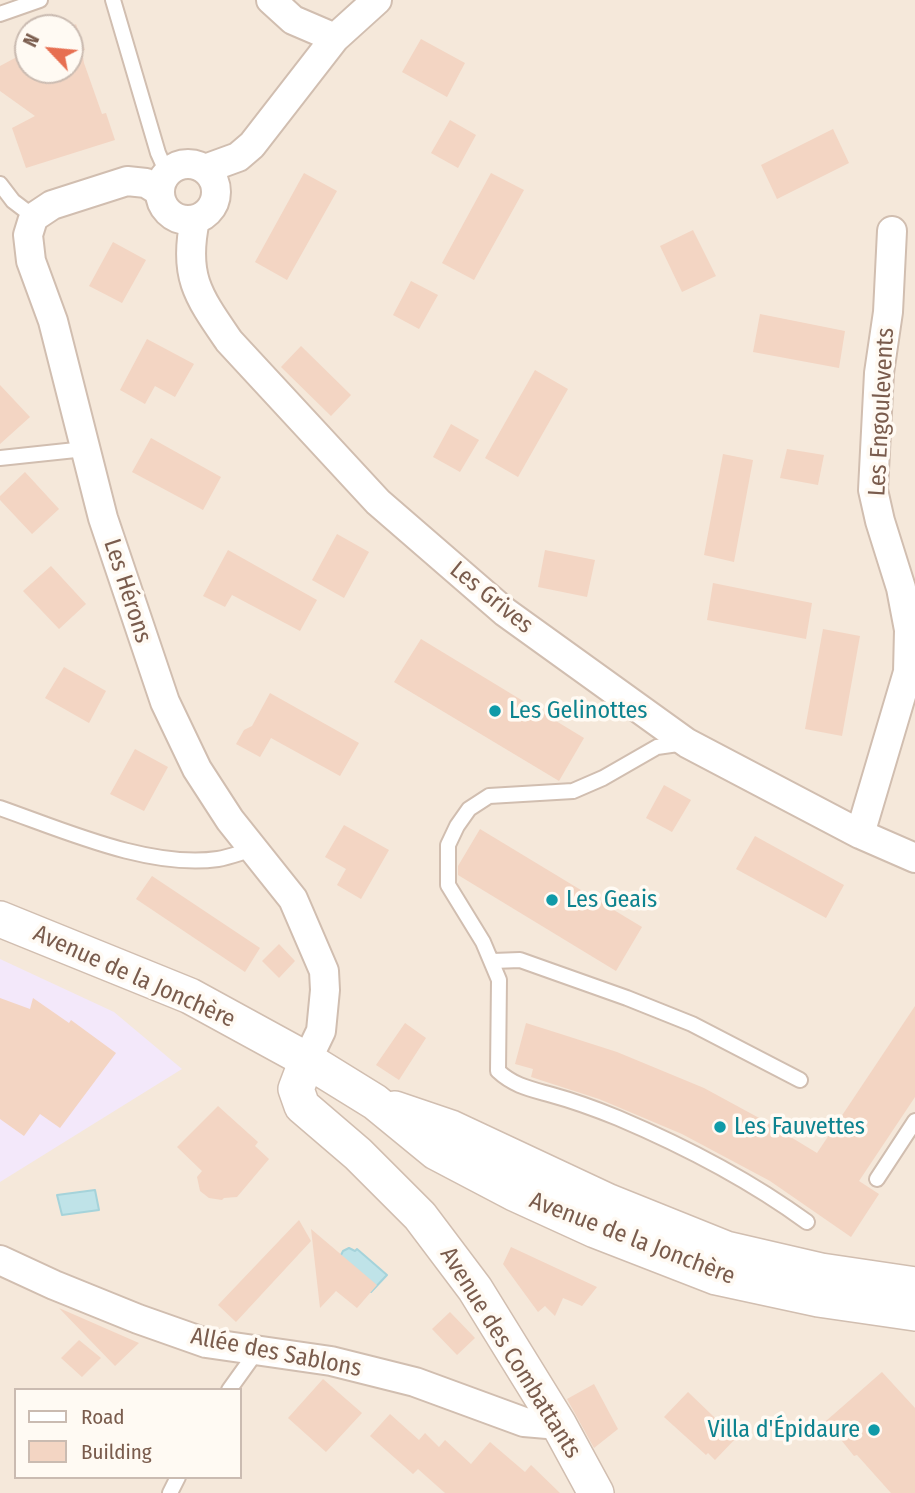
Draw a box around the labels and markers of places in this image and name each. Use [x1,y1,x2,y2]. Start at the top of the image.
place label: Les Gelinottes [509,697,648,725]
marker: Les Gelinottes [487,703,503,719]
place label: Les Geais [566,886,657,914]
marker: Les Geais [544,892,560,908]
place label: Les Fauvettes [734,1113,865,1141]
marker: Les Fauvettes [712,1119,728,1135]
place label: Villa d'Épidaure [708,1416,860,1444]
marker: Villa d'Épidaure [866,1422,882,1438]

